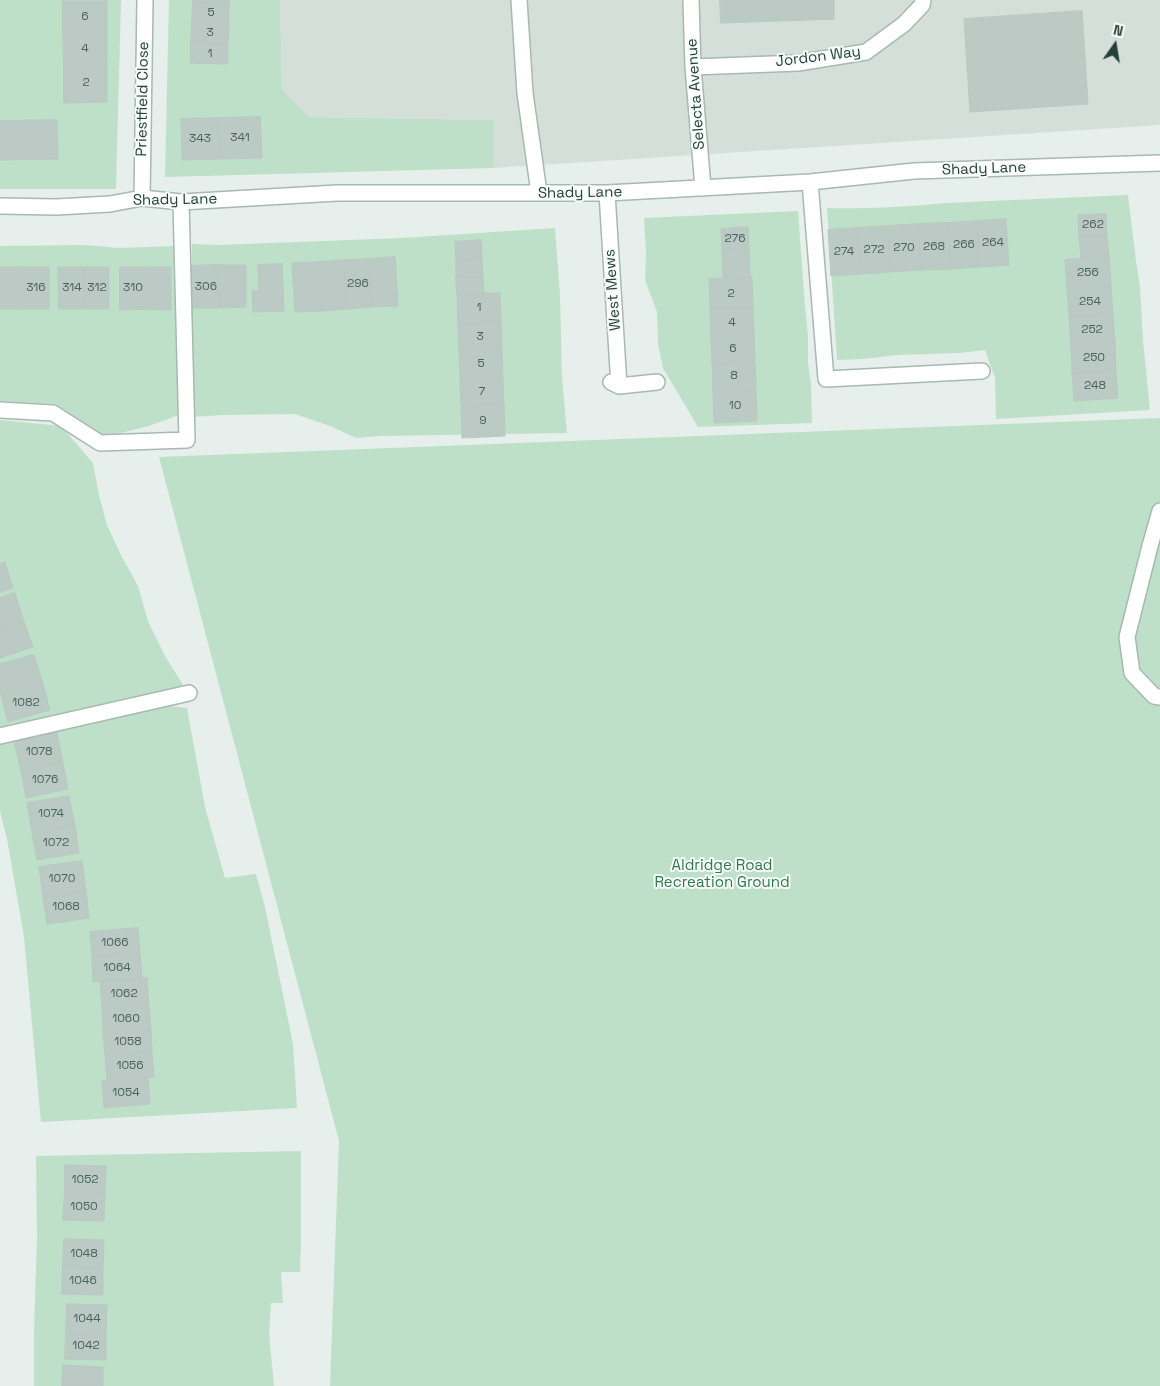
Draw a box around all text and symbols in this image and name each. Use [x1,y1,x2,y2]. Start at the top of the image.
house number: 5 [207,6,215,20]
house number: 6 [81,10,89,24]
north arrow [1090,20,1140,70]
text: N [1112,21,1125,40]
house number: 3 [206,26,214,40]
street label: Selecta Avenue [683,38,709,150]
street label: Priestfield Close [133,41,153,157]
house number: 4 [81,42,89,56]
street label: Jordon Way [774,43,862,71]
house number: 1 [207,47,213,61]
house number: 2 [82,76,90,90]
house number: 341 [230,131,250,145]
house number: 343 [189,132,211,146]
street label: Shady Lane [942,159,1026,179]
street label: Shady Lane [538,183,622,203]
street label: Shady Lane [133,190,217,210]
house number: 262 [1082,218,1104,232]
house number: 276 [724,232,746,246]
house number: 264 [982,236,1004,250]
house number: 266 [953,238,975,252]
house number: 268 [923,240,945,254]
house number: 270 [893,241,915,255]
house number: 272 [863,243,885,257]
house number: 274 [834,245,854,259]
street label: West Mews [601,249,625,331]
house number: 256 [1077,266,1099,280]
house number: 296 [347,277,369,291]
house number: 306 [195,280,217,294]
house number: 316 [26,281,46,295]
house number: 314 [62,281,82,295]
house number: 312 [87,281,107,295]
house number: 310 [123,281,143,295]
house number: 2 [727,287,735,301]
house number: 254 [1079,295,1101,309]
house number: 1 [476,301,482,315]
house number: 4 [728,316,736,330]
house number: 252 [1081,323,1103,337]
house number: 3 [476,330,484,344]
house number: 6 [729,342,737,356]
house number: 250 [1083,351,1105,365]
house number: 5 [477,357,485,371]
house number: 8 [730,369,738,383]
house number: 248 [1084,379,1106,393]
house number: 7 [479,385,485,399]
house number: 10 [729,399,741,413]
house number: 9 [479,414,487,428]
house number: 1082 [12,696,40,710]
house number: 1078 [26,745,52,759]
house number: 1076 [32,773,58,787]
house number: 1074 [38,807,64,821]
house number: 1072 [43,836,69,850]
park label: Aldridge Road Recreation Ground [654,857,790,892]
house number: 1070 [49,872,75,886]
house number: 1068 [52,900,80,914]
house number: 1066 [101,936,129,950]
house number: 1064 [103,961,131,975]
house number: 1062 [110,987,138,1001]
house number: 1060 [112,1012,140,1026]
house number: 1058 [114,1035,142,1049]
house number: 1056 [116,1059,144,1073]
house number: 1054 [112,1086,140,1100]
house number: 1052 [71,1173,99,1187]
house number: 1050 [70,1200,98,1214]
house number: 1048 [70,1247,98,1261]
house number: 1046 [69,1274,97,1288]
house number: 1044 [73,1312,101,1326]
house number: 1042 [72,1339,100,1353]

